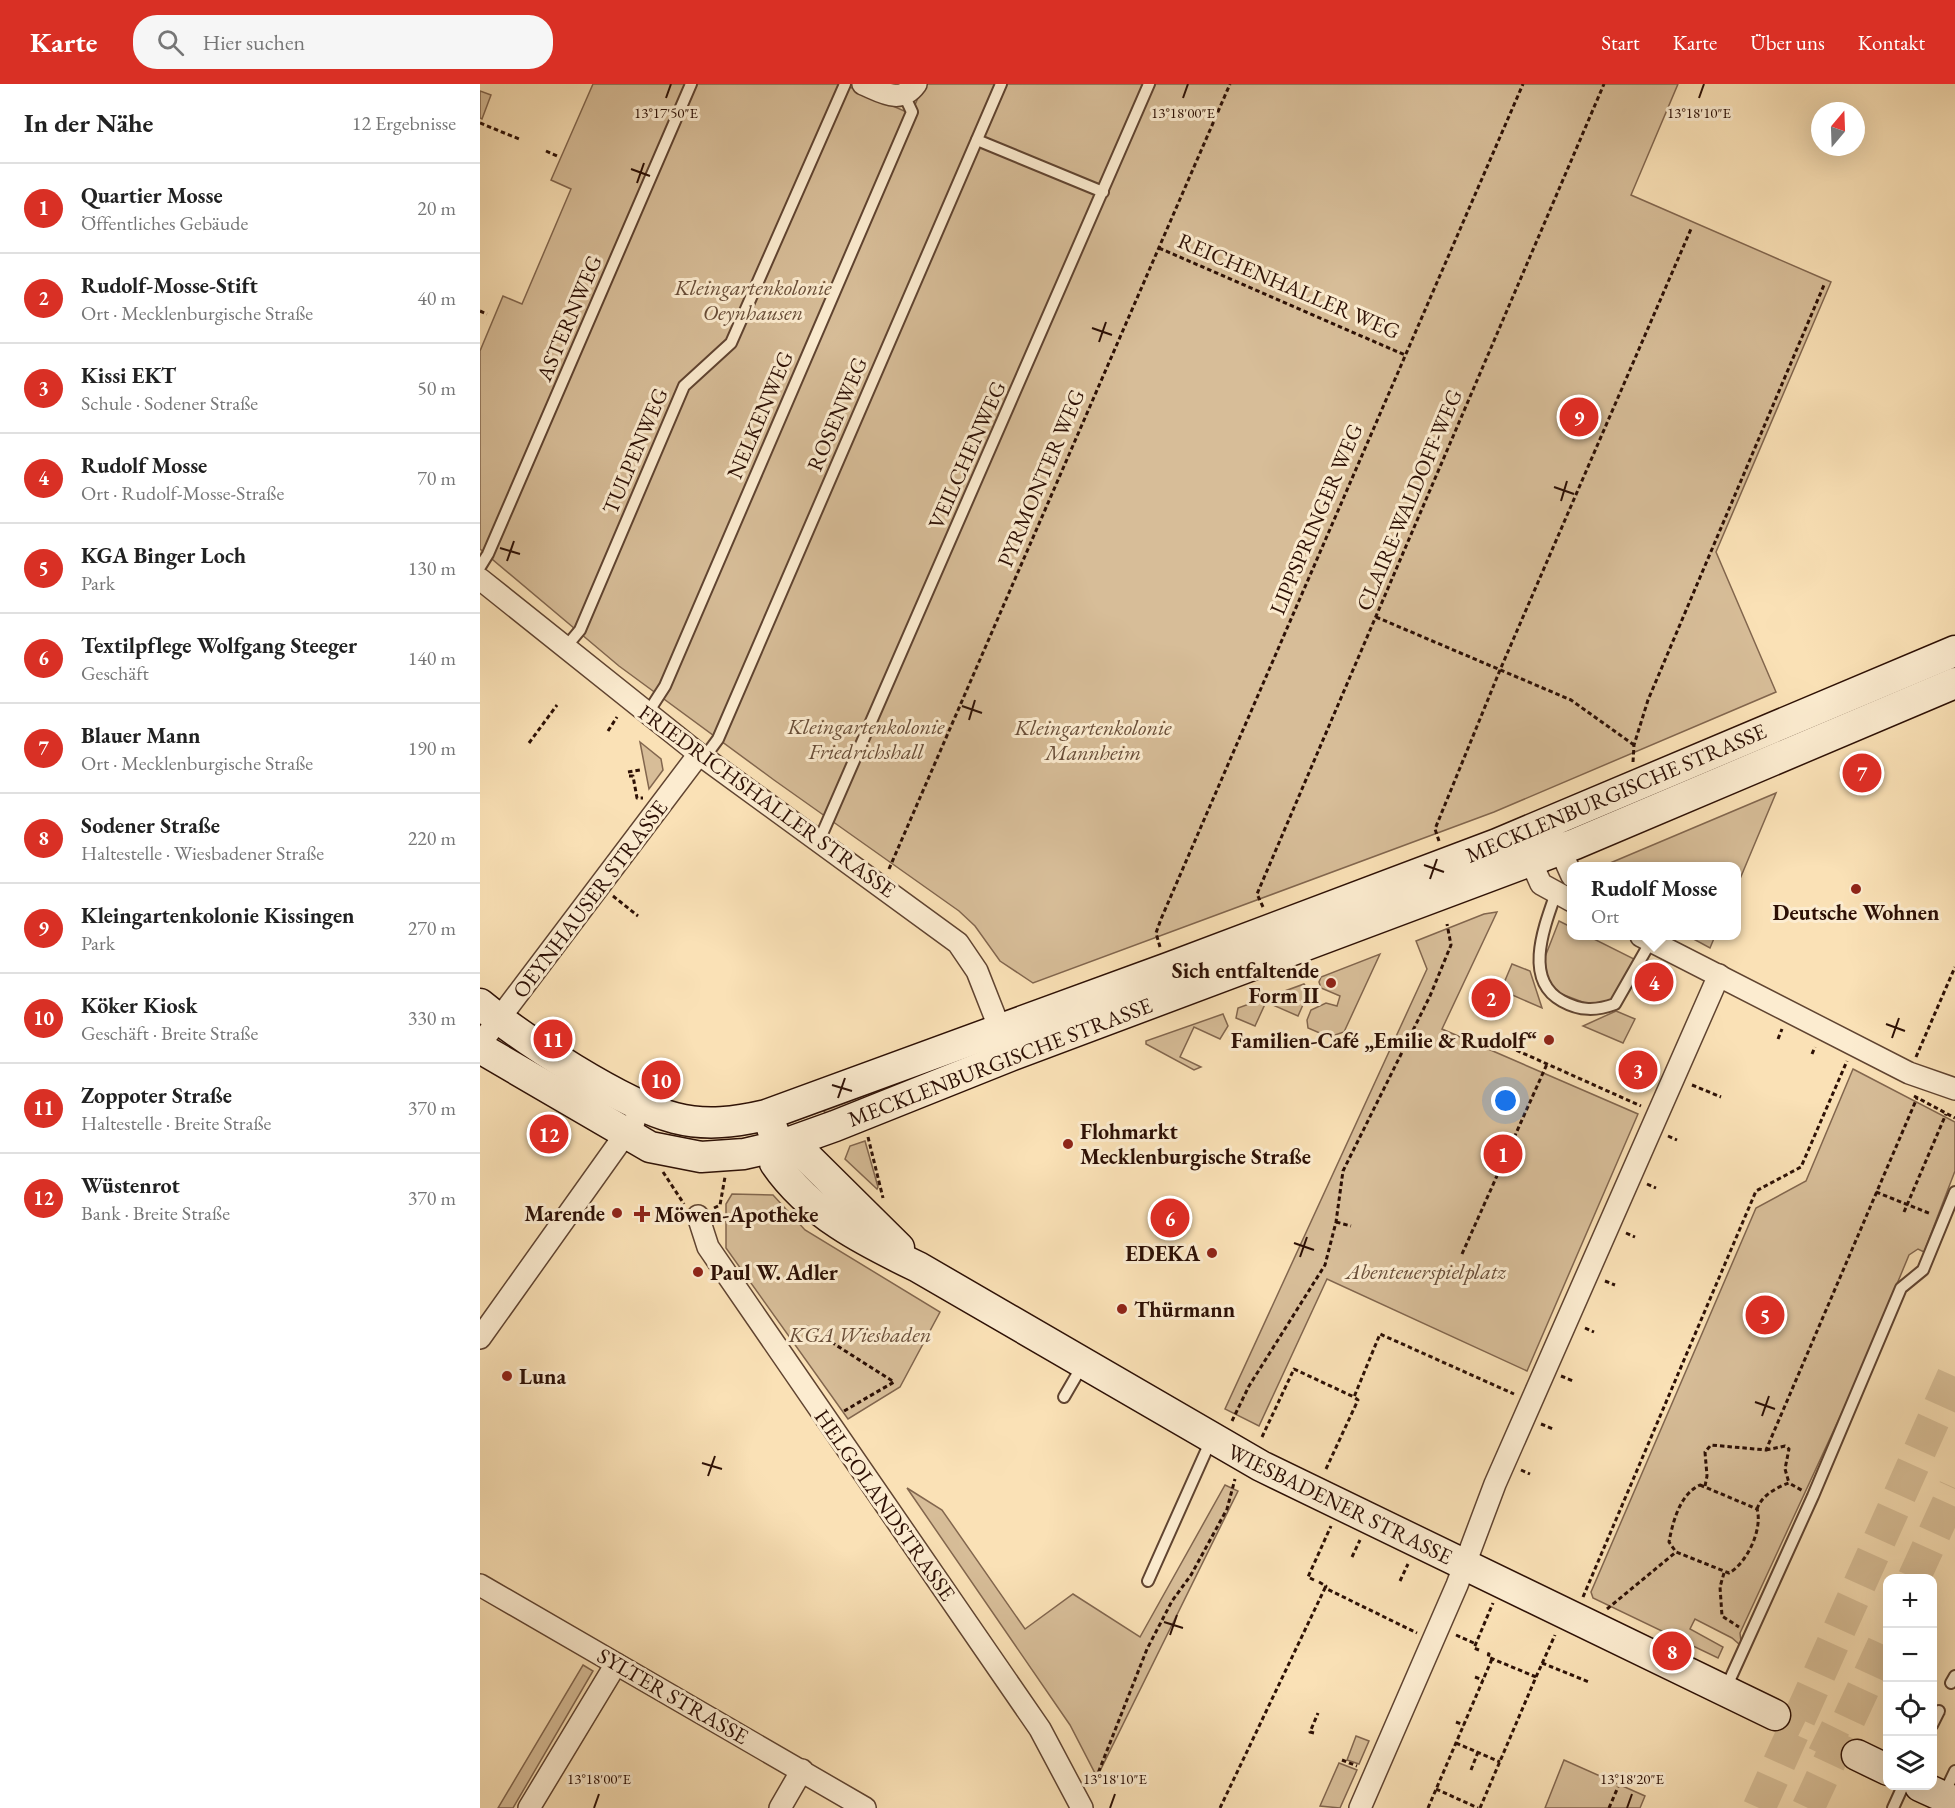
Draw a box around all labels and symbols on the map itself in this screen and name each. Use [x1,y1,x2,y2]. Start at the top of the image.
north arrow [1811,102,1865,156]
text: 13°17'50"E [634,103,699,122]
text: 13°18'00"E [1151,103,1216,122]
text: 13°18'10"E [1667,103,1732,122]
street label: REICHENHALLER WEG [1173,226,1405,346]
street label: ASTERNWEG [529,251,609,386]
park label: Kleingartenkolonie Oeynhausen [673,273,832,327]
street label: NELKENWEG [720,347,800,483]
street label: ROSENWEG [800,353,874,475]
street label: VEILCHENWEG [921,376,1013,534]
street label: TULPENWEG [595,383,675,519]
street label: PYRMONTER WEG [990,385,1092,571]
street label: CLAIRE-WALDOFF-WEG [1349,385,1469,615]
pin: 9 [1560,394,1598,440]
street label: LIPPSPRINGER WEG [1263,419,1369,619]
street label: FRIEDRICHSHALLER STRASSE [633,698,901,904]
park label: Kleingartenkolonie Friedrichshall [786,712,945,766]
park label: Kleingartenkolonie Mannheim [1013,713,1172,767]
street label: MECKLENBURGISCHE STRASSE [1461,716,1771,870]
pin: 7 [1842,750,1882,796]
street label: OEYNHAUSER STRASSE [506,794,674,1004]
marker: Deutsche Wohnen [1849,882,1863,896]
place label: Deutsche Wohnen [1773,898,1940,927]
place label: Sich entfaltende Form II [1172,956,1319,1010]
pin: 4 [1634,960,1674,1004]
marker: Sich entfaltende Form II [1324,976,1338,990]
pin: 2 [1472,976,1510,1020]
street label: MECKLENBURGISCHE STRASSE [844,990,1156,1134]
pin: 11 [534,1016,572,1062]
place label: Familien-Café „Emilie & Rudolf“ [1231,1026,1537,1055]
marker: Familien-Café „Emilie & Rudolf“ [1542,1033,1556,1047]
pin: 3 [1618,1048,1658,1092]
pin: 10 [642,1058,681,1102]
your location [1491,1086,1520,1115]
pin: 12 [530,1112,568,1156]
place label: Flohmarkt Mecklenburgische Straße [1080,1117,1311,1171]
pin: 1 [1484,1132,1522,1176]
marker: Flohmarkt Mecklenburgische Straße [1061,1137,1075,1151]
pin: 6 [1150,1196,1190,1240]
place label: Marende [524,1199,605,1228]
place label: Möwen-Apotheke [654,1200,819,1229]
marker: Marende [610,1206,624,1220]
marker: Möwen-Apotheke [635,1207,649,1221]
place label: EDEKA [1125,1239,1200,1268]
marker: EDEKA [1205,1246,1219,1260]
park label: Abenteuerspielplatz [1344,1257,1506,1286]
place label: Paul W. Adler [710,1258,839,1287]
marker: Paul W. Adler [691,1265,705,1279]
pin: 5 [1746,1292,1784,1338]
place label: Thürmann [1134,1295,1236,1324]
marker: Thürmann [1115,1302,1129,1316]
park label: KGA Wiesbaden [788,1320,931,1349]
place label: Luna [519,1362,566,1391]
marker: Luna [500,1369,514,1383]
street label: HELGOLANDSTRASSE [808,1403,962,1607]
street label: WIESBADENER STRASSE [1223,1437,1457,1571]
pin: 8 [1652,1628,1692,1674]
street label: SYLTER STRASSE [592,1641,754,1751]
text: 13°18'00"E [567,1769,632,1788]
text: 13°18'10"E [1083,1769,1148,1788]
text: 13°18'20"E [1600,1769,1665,1788]

